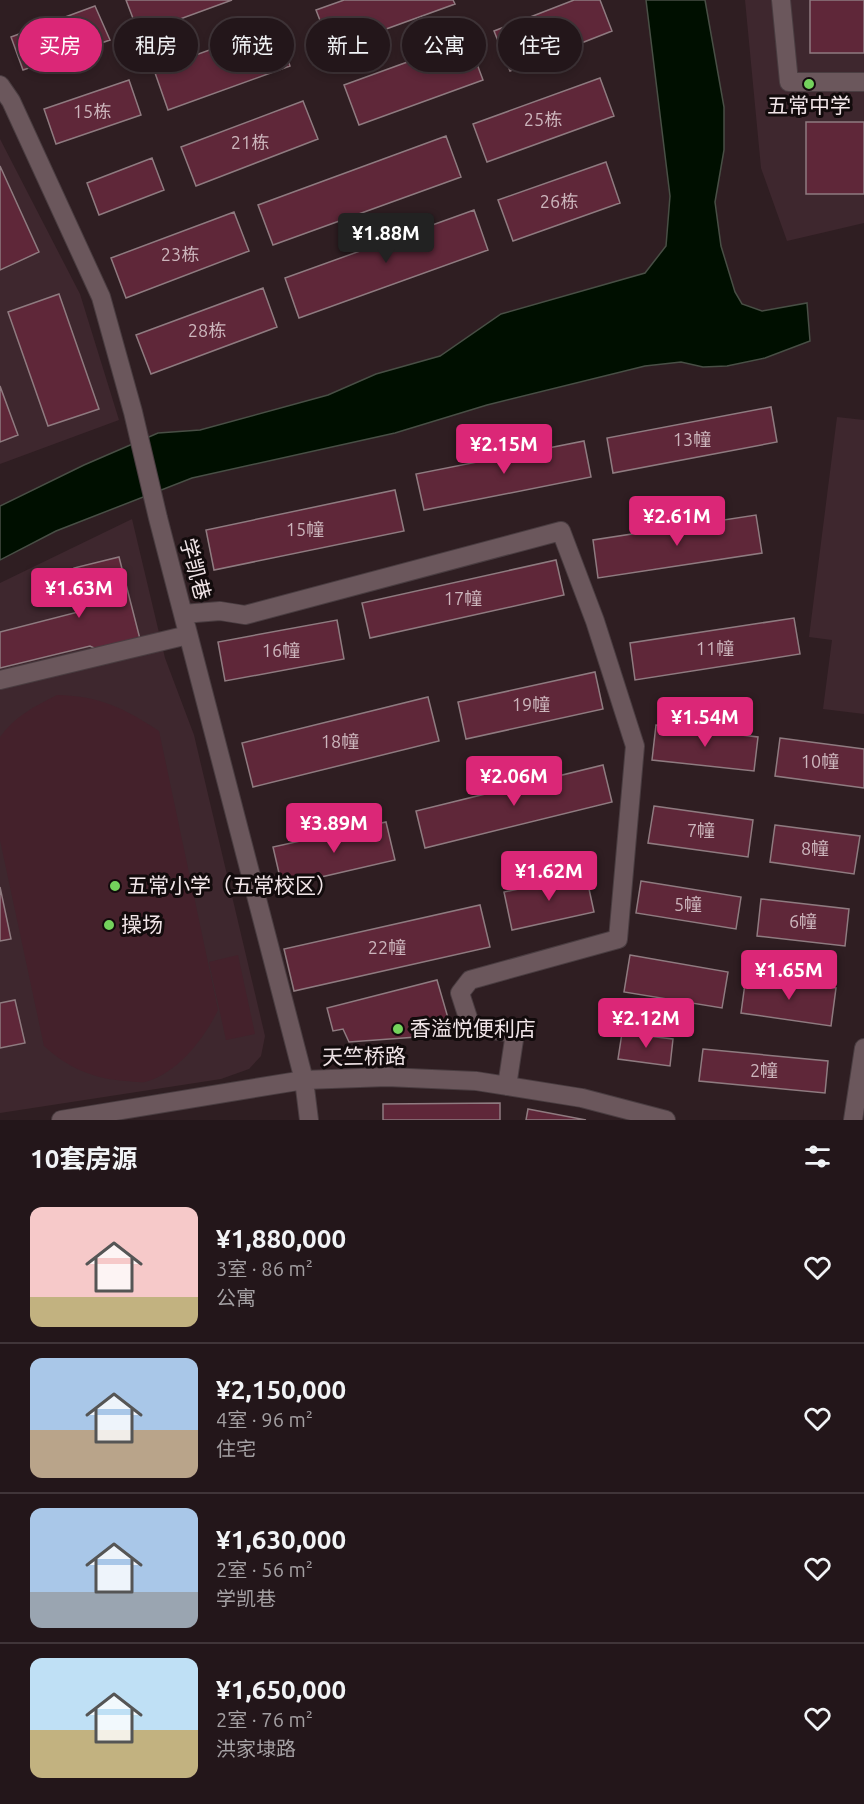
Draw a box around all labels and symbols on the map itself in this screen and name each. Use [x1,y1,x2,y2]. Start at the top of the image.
marker: 五常中学 [802,77,816,91]
place label: 五常中学 [767,93,851,117]
house number: 15栋 [73,101,111,121]
house number: 25栋 [524,109,562,129]
house number: 21栋 [231,132,269,152]
house number: 26栋 [540,191,578,211]
pin: ¥1.88M [337,213,435,264]
house number: 23栋 [161,244,199,264]
house number: 28栋 [188,320,226,340]
pin: ¥2.15M [455,424,553,475]
house number: 13幢 [673,429,711,449]
pin: ¥2.61M [628,496,726,547]
house number: 15幢 [286,519,324,539]
street label: 学凯巷 [176,535,216,602]
pin: ¥1.63M [30,568,128,619]
house number: 17幢 [444,588,482,608]
house number: 11幢 [696,638,734,658]
house number: 16幢 [262,640,300,660]
house number: 19幢 [512,694,550,714]
pin: ¥1.54M [656,697,754,748]
house number: 18幢 [321,731,359,751]
house number: 10幢 [801,751,839,771]
pin: ¥2.06M [465,756,563,807]
pin: ¥3.89M [285,803,383,854]
house number: 7幢 [687,820,715,840]
house number: 8幢 [801,838,829,858]
pin: ¥1.62M [500,851,598,902]
place label: 五常小学（五常校区） [127,873,337,897]
marker: 五常小学（五常校区） [108,879,122,893]
house number: 5幢 [674,894,702,914]
house number: 6幢 [789,911,817,931]
place label: 操场 [121,912,163,936]
marker: 操场 [102,918,116,932]
house number: 22幢 [368,937,406,957]
pin: ¥1.65M [740,950,838,1001]
pin: ¥2.12M [597,998,695,1049]
place label: 香溢悦便利店 [410,1016,536,1040]
marker: 香溢悦便利店 [391,1022,405,1036]
street label: 天竺桥路 [322,1043,406,1069]
house number: 2幢 [750,1060,778,1080]

